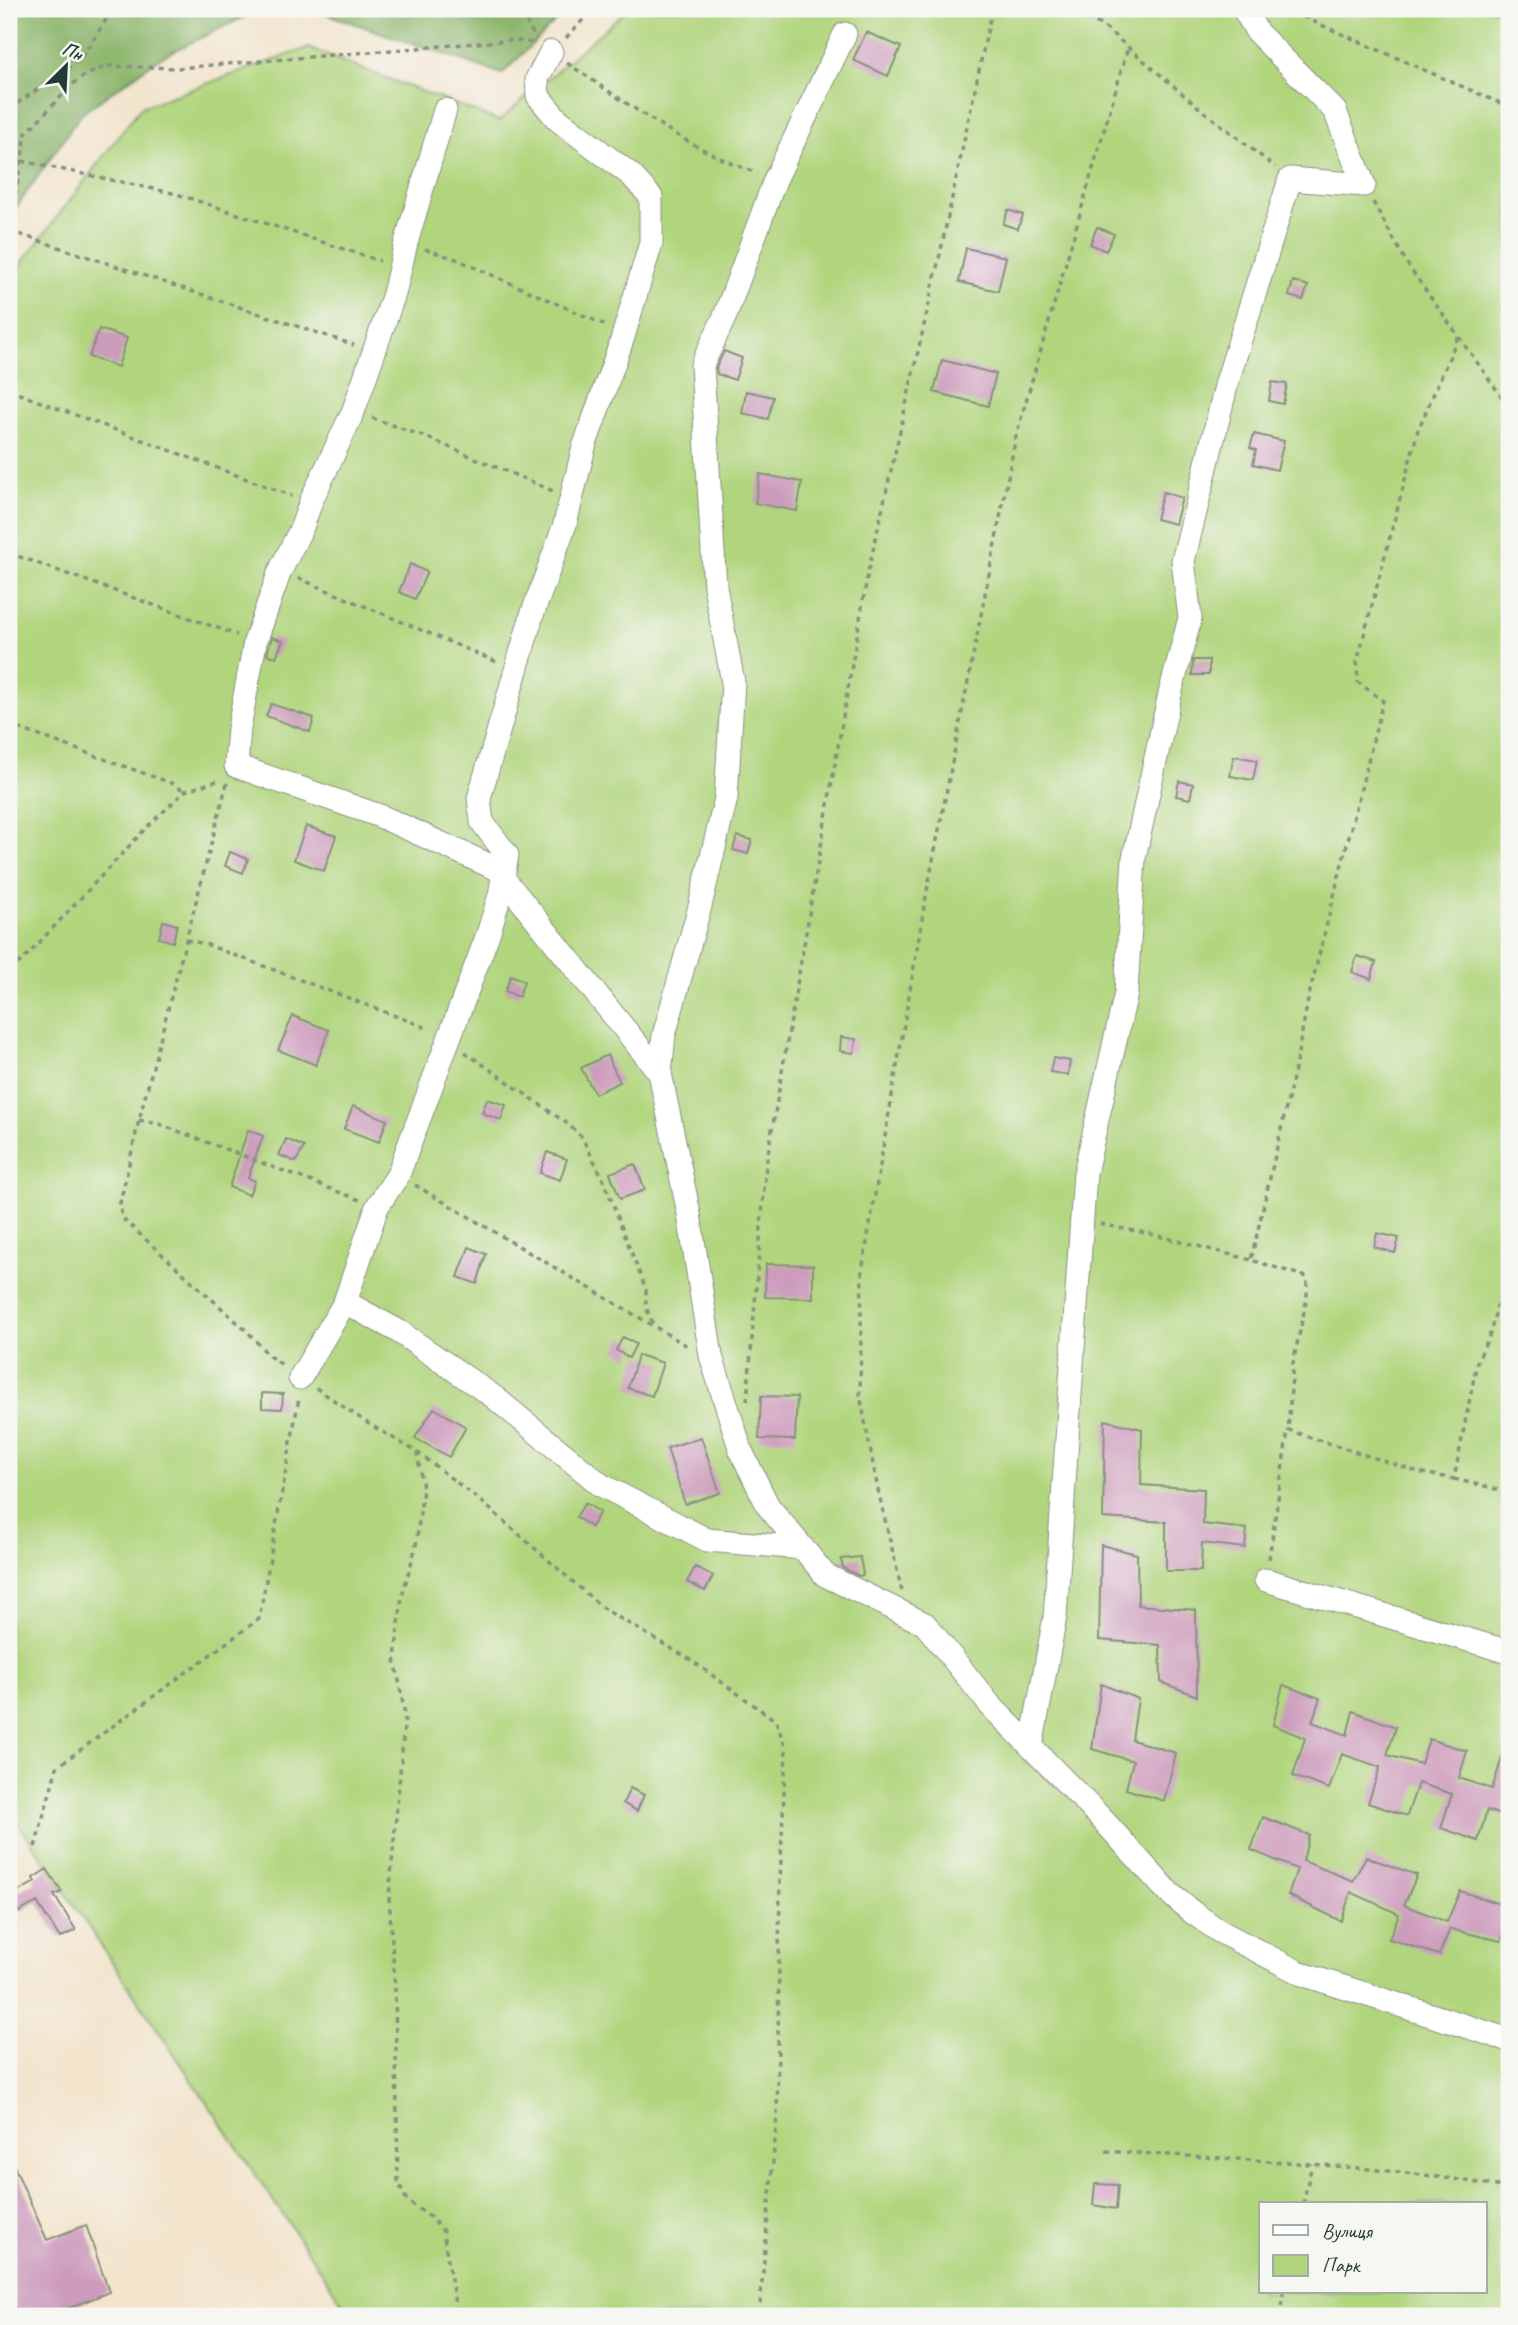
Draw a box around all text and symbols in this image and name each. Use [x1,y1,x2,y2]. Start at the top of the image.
north arrow [32,32,102,102]
text: Пн [59,36,88,67]
legend [1259,2202,1486,2294]
text: Вулиця [1322,2218,1373,2244]
text: Парк [1322,2252,1362,2278]

